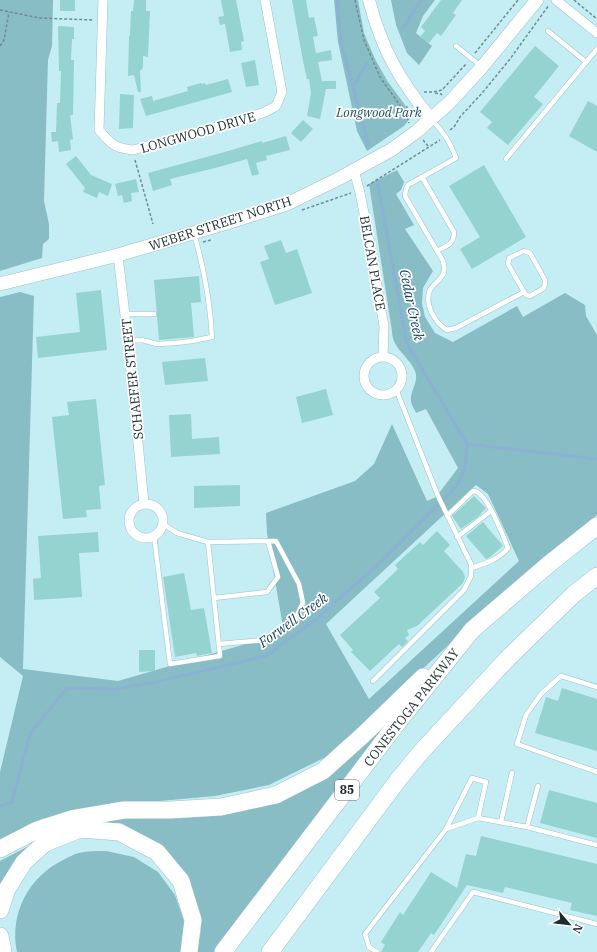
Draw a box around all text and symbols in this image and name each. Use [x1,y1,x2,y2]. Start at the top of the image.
park label: Longwood Park [335,104,422,121]
street label: LONGWOOD DRIVE [139,108,258,157]
street label: WEBER STREET NORTH [147,192,294,255]
street label: BELCAN PLACE [356,214,389,312]
water label: Cedar Creek [396,268,428,343]
street label: SCHAEFER STREET [118,317,147,440]
water label: Forwell Creek [254,588,332,652]
street label: CONESTOGA PARKWAY [360,645,463,770]
road number: 85 [335,780,359,800]
north arrow [549,904,589,944]
text: N [569,922,586,936]

